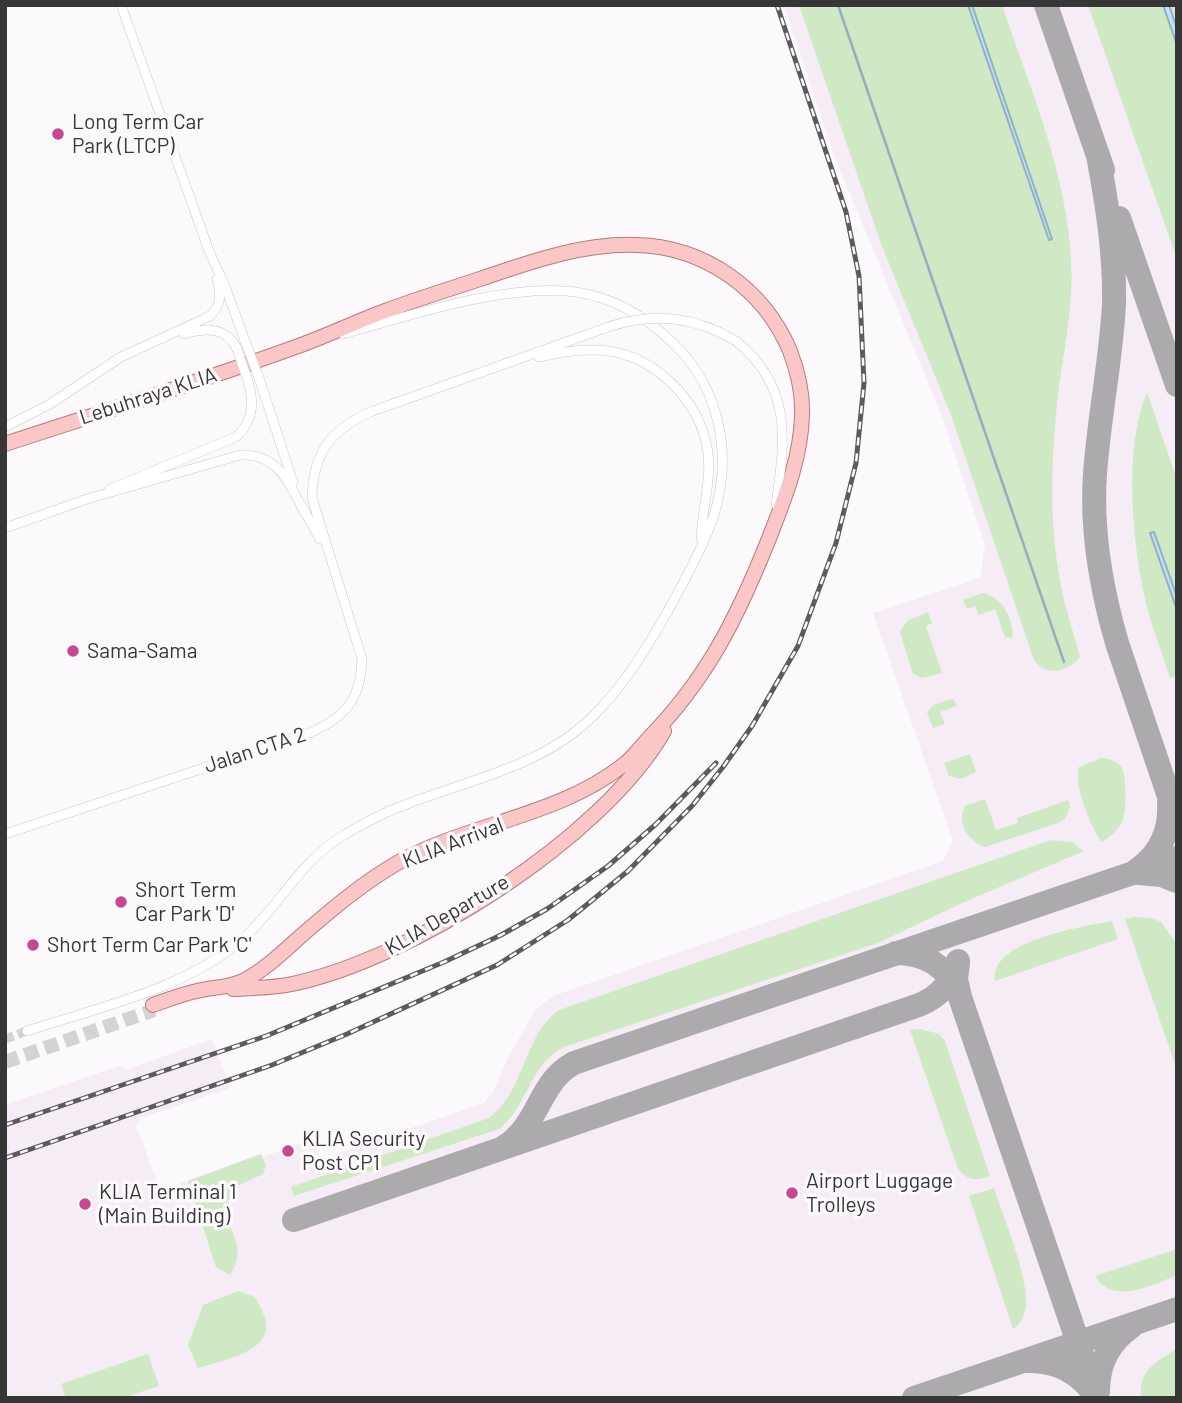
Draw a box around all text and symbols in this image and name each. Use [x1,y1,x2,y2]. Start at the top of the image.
place label: Long Term Car Park (LTCP) [72,109,204,159]
marker: Long Term Car Park (LTCP) [50,126,66,142]
street label: Lebuhraya KLIA [76,362,220,430]
place label: Sama-Sama [87,638,197,664]
marker: Sama-Sama [65,643,81,659]
street label: Jalan CTA 2 [201,722,309,778]
street label: KLIA Arrival [399,812,507,874]
street label: KLIA Departure [380,869,514,961]
place label: Short Term Car Park 'D' [135,877,236,927]
marker: Short Term Car Park 'D' [113,894,129,910]
place label: Short Term Car Park 'C' [47,932,251,958]
marker: Short Term Car Park 'C' [25,937,41,953]
place label: KLIA Security Post CP1 [302,1126,425,1176]
marker: KLIA Security Post CP1 [280,1143,296,1159]
place label: Airport Luggage Trolleys [806,1168,953,1218]
place label: KLIA Terminal 1 (Main Building) [99,1179,237,1229]
marker: Airport Luggage Trolleys [784,1185,800,1201]
marker: KLIA Terminal 1 (Main Building) [77,1196,93,1212]

